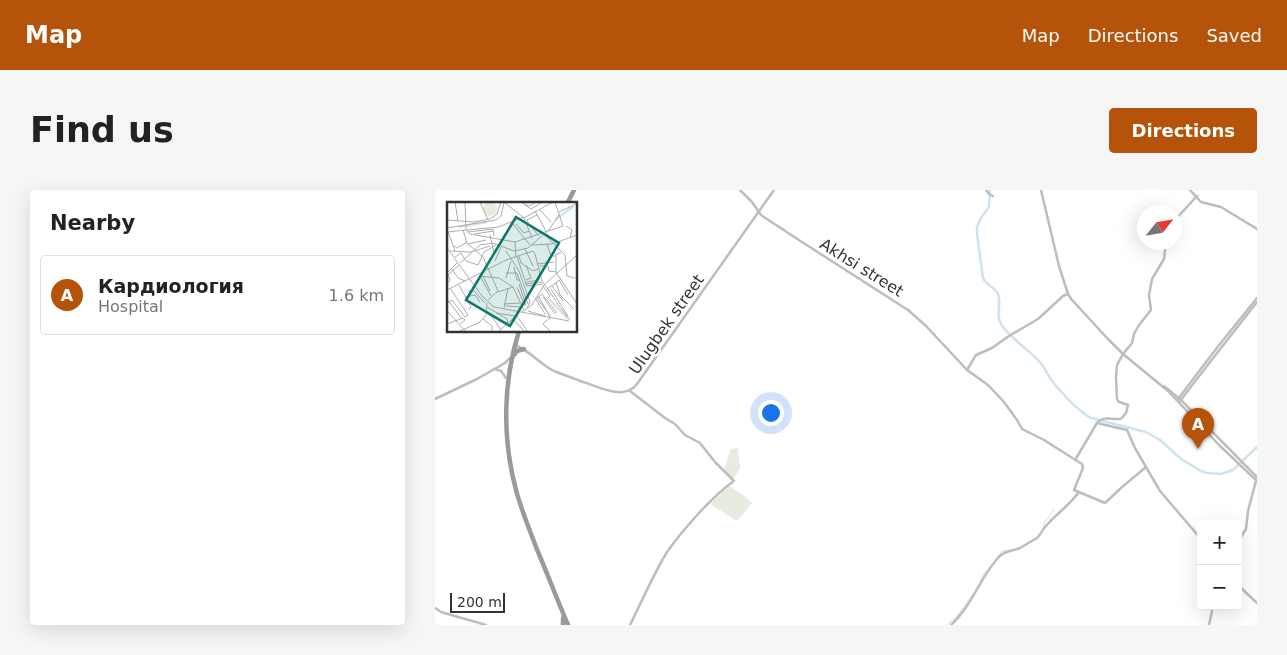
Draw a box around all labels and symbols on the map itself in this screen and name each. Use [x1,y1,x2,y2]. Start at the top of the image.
inset map [447,202,577,332]
north arrow [1137,205,1182,250]
street label: Akhsi street [816,234,907,301]
street label: Ulugbek street [625,271,708,378]
your location [758,400,784,426]
pin: A [1182,408,1214,449]
scale bar [450,590,505,613]

